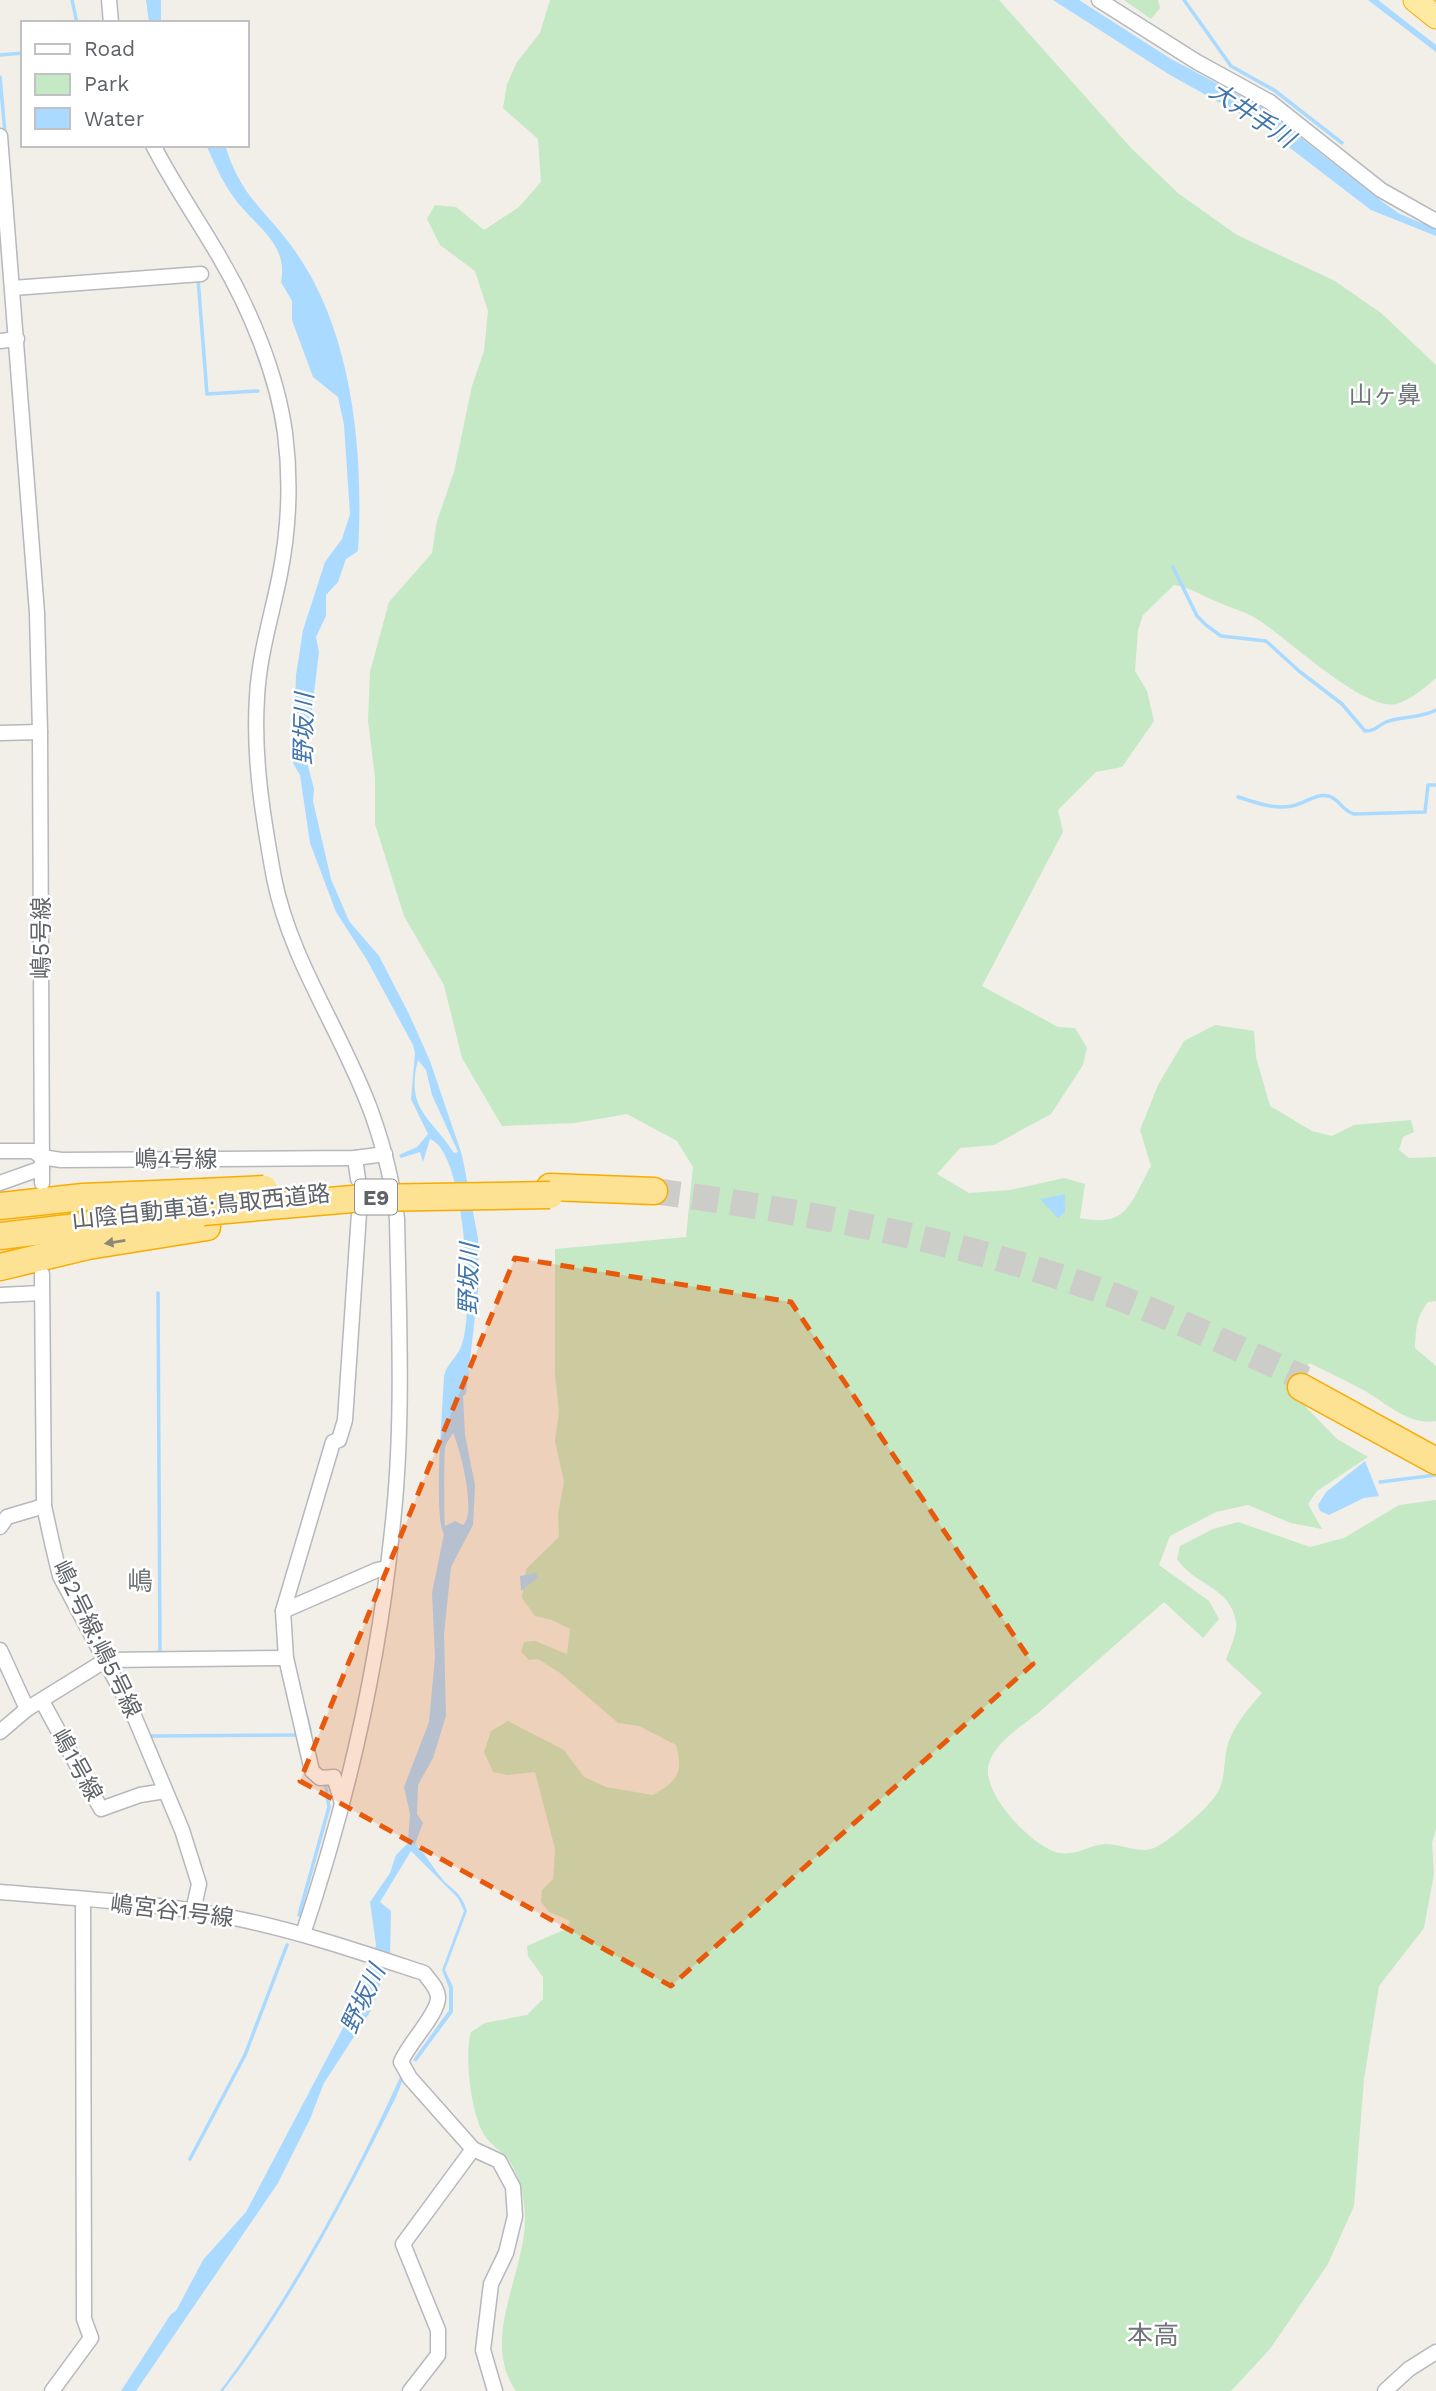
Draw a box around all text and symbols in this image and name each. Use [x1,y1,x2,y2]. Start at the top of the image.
legend [21,21,248,147]
text: Road [84,36,135,61]
text: Park [84,71,129,96]
water label: 大井手川 [1204,77,1302,155]
text: Water [84,106,145,131]
district label: 山ヶ鼻 [1349,381,1421,409]
water label: 野坂川 [289,690,319,765]
street label: 嶋5号線 [28,897,55,979]
street label: 嶋4号線 [134,1146,218,1173]
street label: 山陰自動車道;鳥取西道路 [70,1180,332,1234]
road number: E9 [355,1180,397,1214]
one-way arrow [104,1236,126,1247]
water label: 野坂川 [454,1240,484,1315]
street label: 嶋2号線;嶋5号線 [47,1556,147,1722]
district label: 嶋 [127,1566,153,1596]
street label: 嶋1号線 [46,1724,108,1806]
street label: 嶋宮谷1号線 [109,1890,235,1932]
water label: 野坂川 [335,1958,392,2038]
district label: 本高 [1127,2320,1179,2350]

